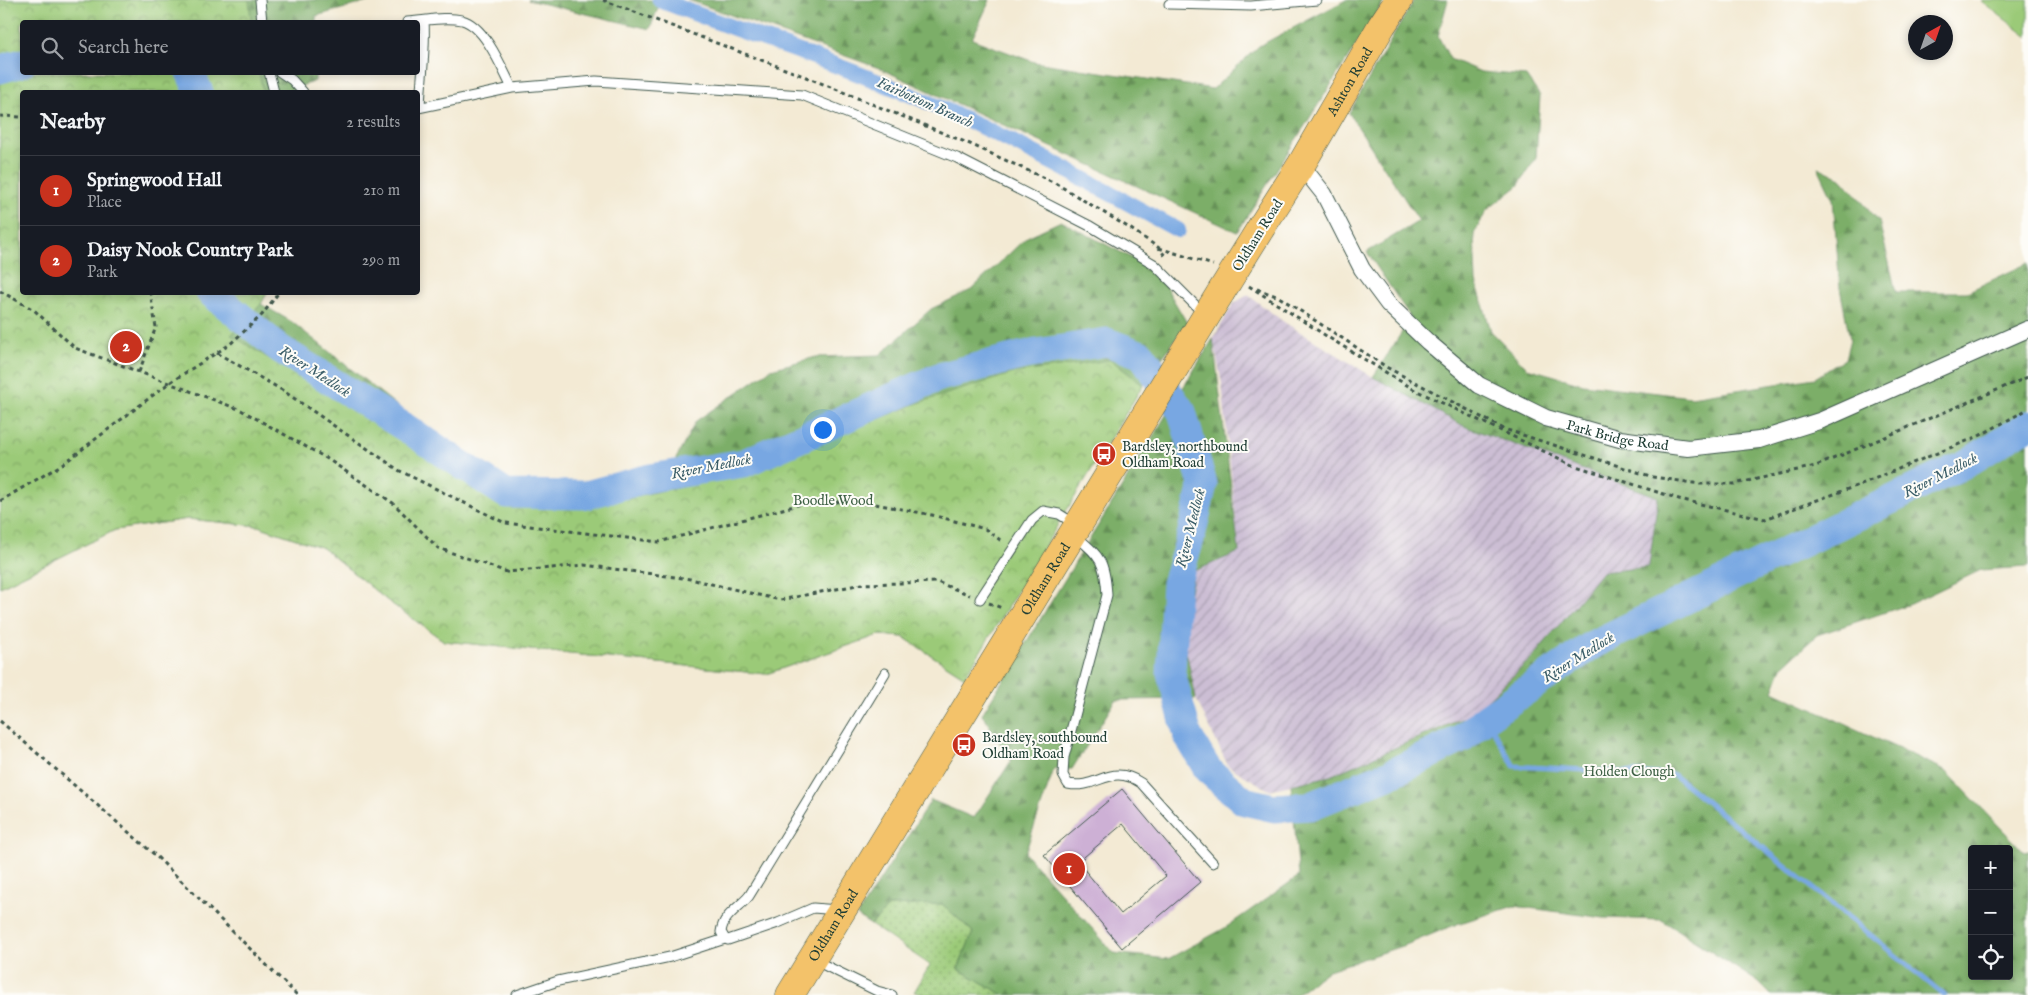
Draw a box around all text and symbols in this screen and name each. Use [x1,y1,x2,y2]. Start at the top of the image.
north arrow [1908,15,1953,60]
search box [20,20,420,75]
icon: search [38,34,66,62]
text: Search here [78,36,169,60]
street label: Ashton Road [1323,44,1377,120]
water label: Fairbottom Branch [874,73,976,132]
text: Nearby [40,109,105,136]
text: 2 results [346,113,400,133]
text: Springwood Hall [87,169,222,193]
text: 1 [53,181,59,201]
text: 210 m [363,181,400,201]
text: Place [87,193,122,213]
street label: Oldham Road [1229,196,1287,275]
text: Daisy Nook Country Park [87,239,293,263]
text: 2 [52,251,60,271]
text: 290 m [362,251,400,271]
text: Park [87,263,117,283]
pin: 2 [110,328,142,366]
water label: River Medlock [276,341,354,401]
street label: Park Bridge Road [1564,416,1670,455]
your location [810,417,836,443]
place label: Bardsley, northbound Oldham Road [1122,438,1248,472]
bus stop icon: Bardsley, northbound Oldham Road [1091,441,1117,467]
water label: River Medlock [670,449,753,484]
water label: River Medlock [1900,449,1981,502]
water label: River Medlock [1171,487,1209,570]
park label: Boodle Wood [793,492,874,510]
street label: Oldham Road [1017,539,1075,619]
water label: River Medlock [1539,628,1618,687]
place label: Bardsley, southbound Oldham Road [982,729,1108,763]
bus stop icon: Bardsley, southbound Oldham Road [951,732,977,758]
park label: Holden Clough [1583,763,1675,781]
map controls [1968,845,2013,980]
button: + [1968,845,2013,890]
pin: 1 [1053,850,1085,888]
street label: Oldham Road [805,886,863,965]
button: − [1968,890,2013,935]
button: locate [1968,935,2013,980]

